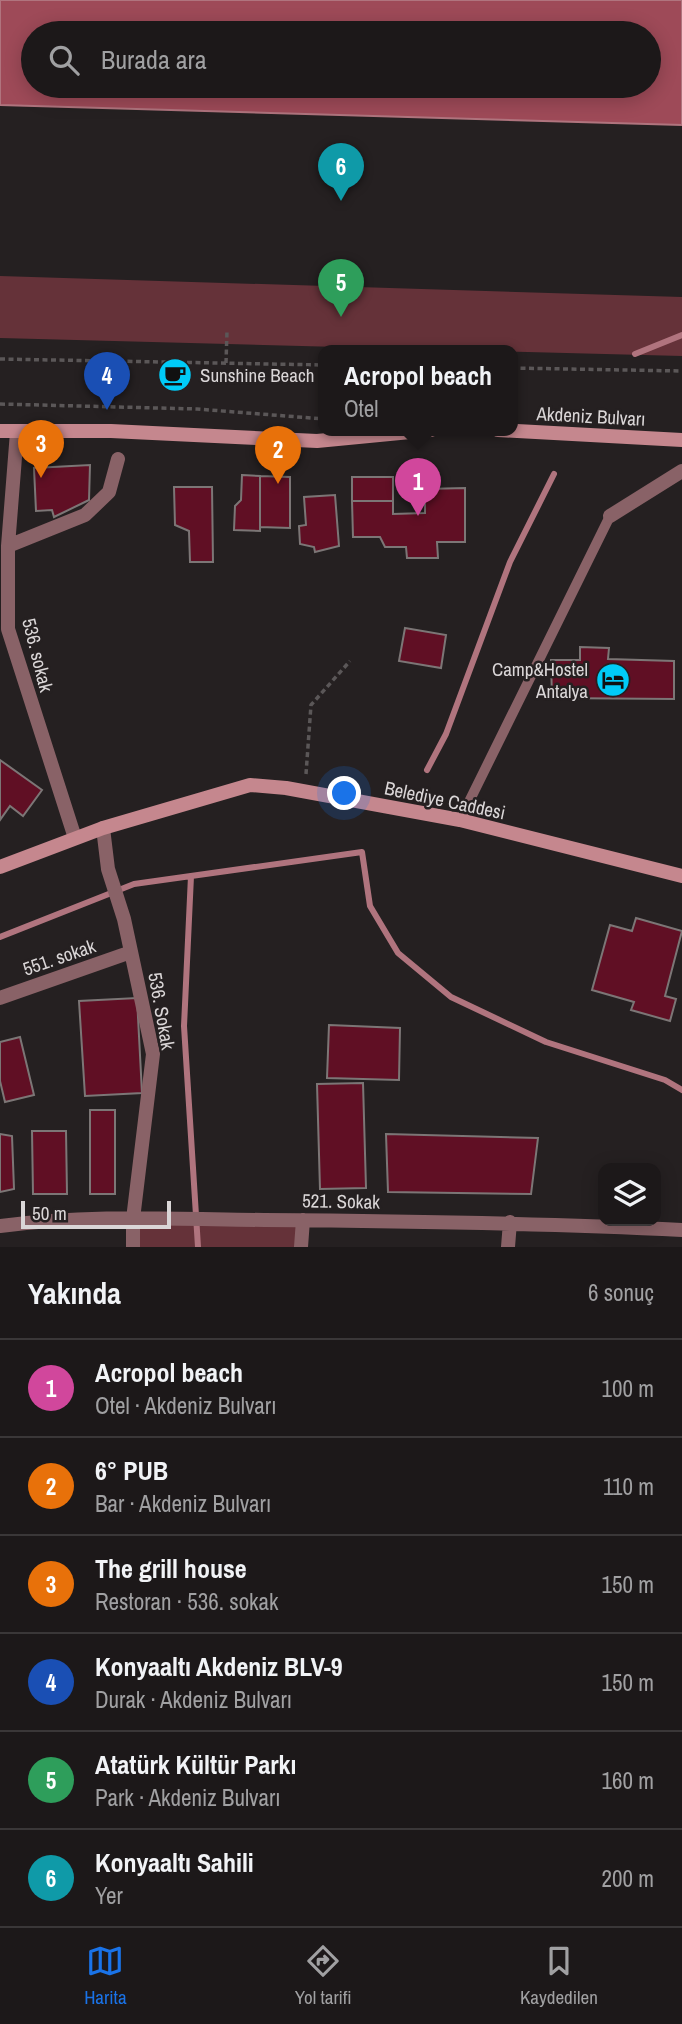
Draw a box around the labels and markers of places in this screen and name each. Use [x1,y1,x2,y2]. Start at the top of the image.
pin: 6 [318,143,364,201]
pin: 5 [318,259,364,317]
pin: 4 [84,352,130,410]
cafe icon: Sunshine Beach [156,356,194,394]
place label: Sunshine Beach [200,362,314,388]
pin: 3 [18,420,64,478]
pin: 2 [255,426,301,484]
pin: 1 [395,458,441,516]
place label: Camp&Hostel Antalya [492,656,588,704]
hotel icon: Camp&Hostel Antalya [594,661,632,699]

